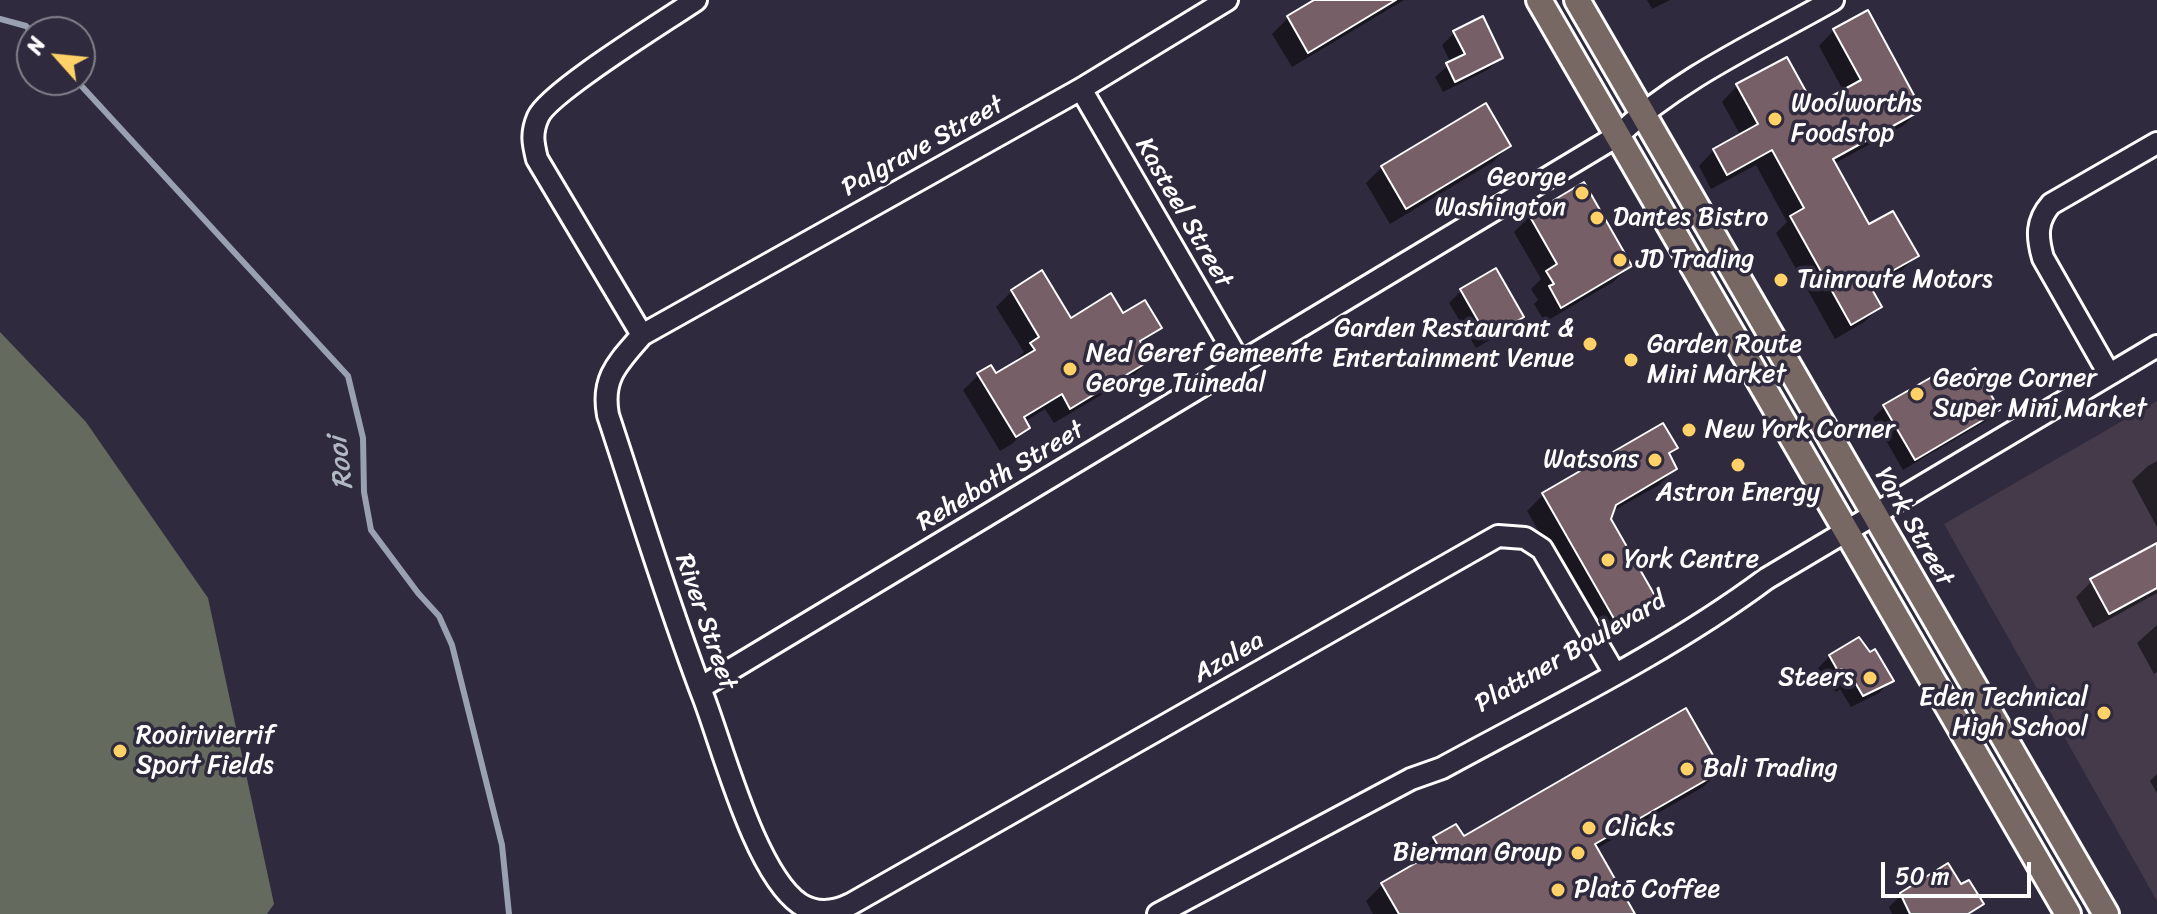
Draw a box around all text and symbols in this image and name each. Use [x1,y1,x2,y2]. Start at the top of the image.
north arrow [16,16,96,96]
text: N [15,30,57,61]
place label: Woolworths Foodstop [1791,88,1922,150]
street label: Palgrave Street [837,90,1009,204]
marker: Woolworths Foodstop [1766,110,1784,128]
street label: Kasteel Street [1128,133,1238,293]
place label: George Washington [1435,162,1566,224]
marker: George Washington [1573,184,1591,202]
place label: Dantes Bistro [1613,202,1769,234]
marker: Dantes Bistro [1588,209,1606,227]
place label: JD Trading [1636,244,1754,276]
marker: JD Trading [1611,251,1629,269]
place label: Tuinroute Motors [1797,264,1993,296]
marker: Tuinroute Motors [1772,271,1790,289]
place label: Garden Restaurant & Entertainment Venue [1332,313,1574,374]
place label: Garden Route Mini Market [1647,329,1802,390]
marker: Garden Restaurant & Entertainment Venue [1581,335,1599,353]
place label: Ned Geref Gemeente George Tuinedal [1086,338,1323,400]
marker: Garden Route Mini Market [1622,351,1640,369]
marker: Ned Geref Gemeente George Tuinedal [1061,360,1079,378]
place label: George Corner Super Mini Market [1933,363,2147,424]
marker: George Corner Super Mini Market [1908,385,1926,403]
place label: New York Corner [1705,414,1895,446]
street label: Reheboth Street [912,415,1090,539]
marker: New York Corner [1680,421,1698,439]
water label: Rooi [322,435,362,491]
place label: Watsons [1543,444,1639,476]
marker: Watsons [1646,451,1664,469]
marker: Astron Energy [1729,456,1747,474]
street label: York Street [1867,462,1959,592]
place label: Astron Energy [1656,477,1820,509]
place label: York Centre [1624,544,1759,576]
street label: River Street [667,550,743,694]
marker: York Centre [1599,551,1617,569]
street label: Plattner Boulevard [1470,586,1672,720]
street label: Azalea [1188,625,1270,691]
place label: Steers [1778,662,1854,694]
marker: Steers [1861,669,1879,687]
place label: Eden Technical High School [1919,682,2088,744]
marker: Eden Technical High School [2095,704,2113,722]
place label: Rooirivierrif Sport Fields [136,720,275,782]
marker: Rooirivierrif Sport Fields [111,742,129,760]
place label: Bali Trading [1703,753,1838,785]
marker: Bali Trading [1678,760,1696,778]
place label: Clicks [1605,812,1675,844]
marker: Clicks [1580,819,1598,837]
place label: Bierman Group [1393,837,1562,869]
marker: Bierman Group [1569,844,1587,862]
scale bar [1885,846,2035,896]
text: 50 m [1895,855,1950,897]
place label: Platō Coffee [1574,874,1720,906]
marker: Platō Coffee [1549,881,1567,899]

